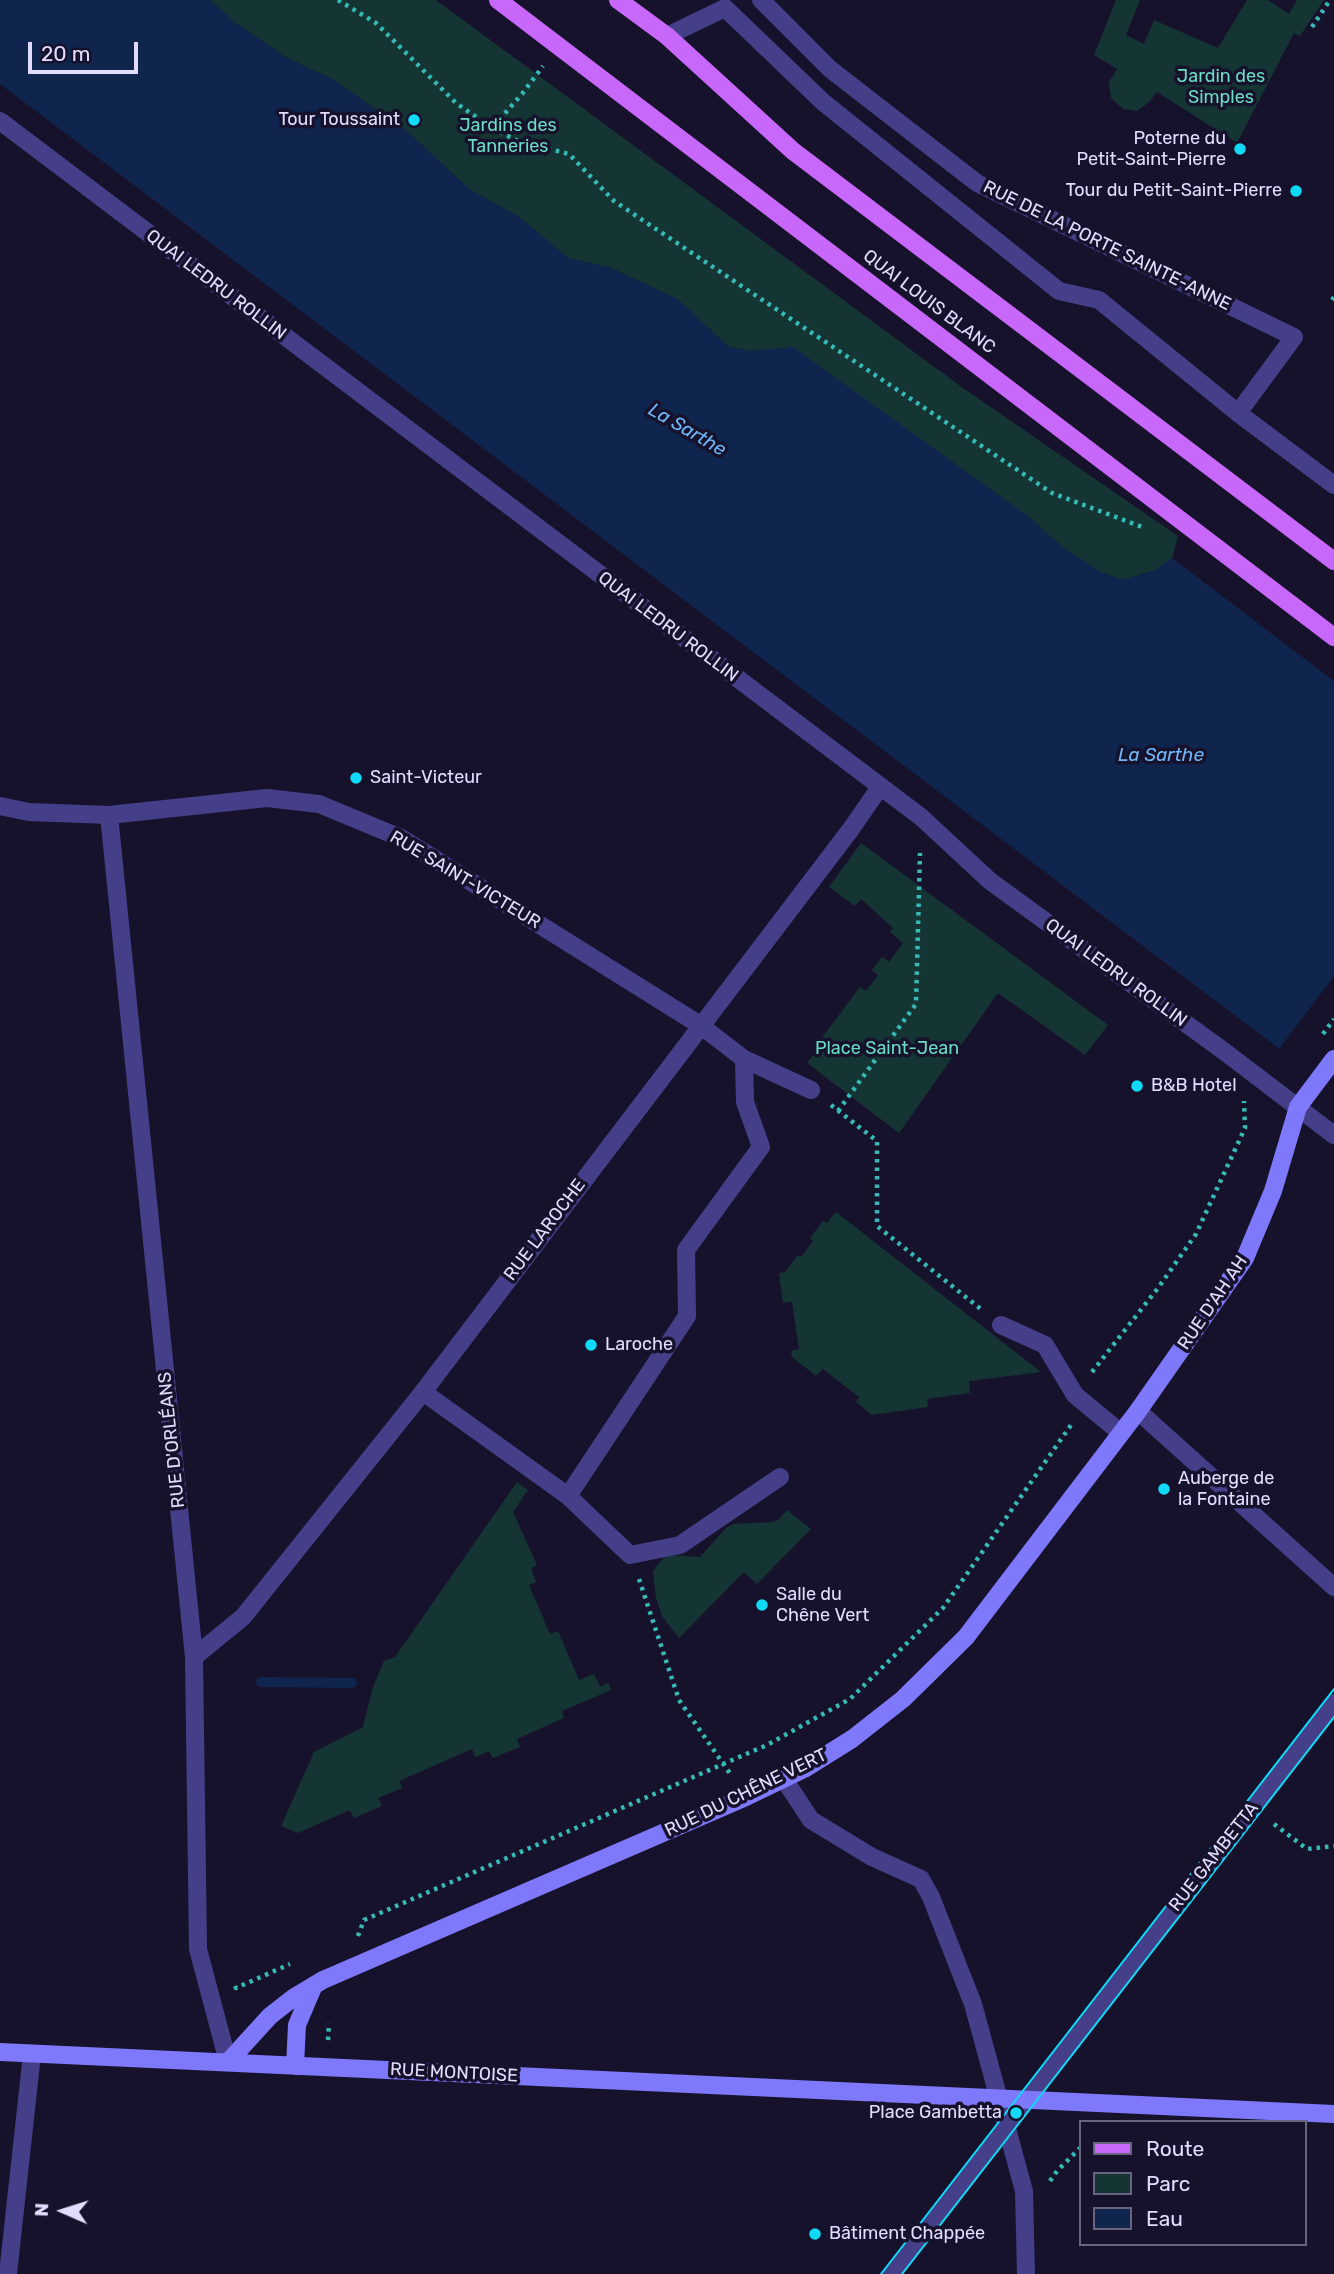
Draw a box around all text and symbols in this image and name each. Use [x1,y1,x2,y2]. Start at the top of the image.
scale bar [32,28,142,72]
text: 20 m [41,41,90,66]
park label: Jardin des Simples [1177,66,1265,108]
place label: Tour Toussaint [279,109,400,131]
marker: Tour Toussaint [406,112,422,128]
park label: Jardins des Tanneries [459,115,557,158]
place label: Poterne du Petit-Saint-Pierre [1077,128,1226,170]
marker: Poterne du Petit-Saint-Pierre [1232,141,1248,157]
street label: RUE DE LA PORTE SAINTE-ANNE [980,176,1234,316]
place label: Tour du Petit-Saint-Pierre [1066,180,1282,202]
marker: Tour du Petit-Saint-Pierre [1288,183,1304,199]
street label: QUAI LEDRU ROLLIN [142,225,290,345]
street label: QUAI LOUIS BLANC [859,245,999,359]
water label: La Sarthe [644,399,730,461]
street label: QUAI LEDRU ROLLIN [594,567,742,687]
water label: La Sarthe [1118,745,1204,767]
place label: Saint-Victeur [370,767,482,789]
marker: Saint-Victeur [348,770,364,786]
street label: RUE SAINT-VICTEUR [386,826,544,934]
street label: QUAI LEDRU ROLLIN [1041,914,1191,1032]
park label: Place Saint-Jean [815,1038,959,1060]
place label: B&B Hotel [1151,1075,1237,1097]
marker: B&B Hotel [1129,1078,1145,1094]
street label: RUE LAROCHE [500,1175,590,1285]
street label: RUE D'AH AH [1174,1252,1252,1354]
place label: Laroche [605,1334,673,1356]
marker: Laroche [583,1337,599,1353]
street label: RUE D'ORLÉANS [154,1371,190,1509]
place label: Auberge de la Fontaine [1178,1468,1274,1510]
marker: Auberge de la Fontaine [1156,1481,1172,1497]
place label: Salle du Chêne Vert [776,1584,869,1626]
marker: Salle du Chêne Vert [754,1597,770,1613]
street label: RUE DU CHÊNE VERT [662,1744,830,1842]
street label: RUE GAMBETTA [1165,1798,1263,1916]
street label: RUE MONTOISE [389,2059,519,2087]
place label: Place Gambetta [869,2102,1002,2124]
marker: Place Gambetta [1008,2105,1024,2121]
legend [1078,2120,1306,2246]
text: Route [1146,2136,1204,2161]
text: Parc [1146,2171,1190,2196]
north arrow [28,2176,98,2246]
text: N [30,2202,53,2217]
text: Eau [1146,2206,1183,2231]
place label: Bâtiment Chappée [829,2223,985,2245]
marker: Bâtiment Chappée [807,2226,823,2242]

